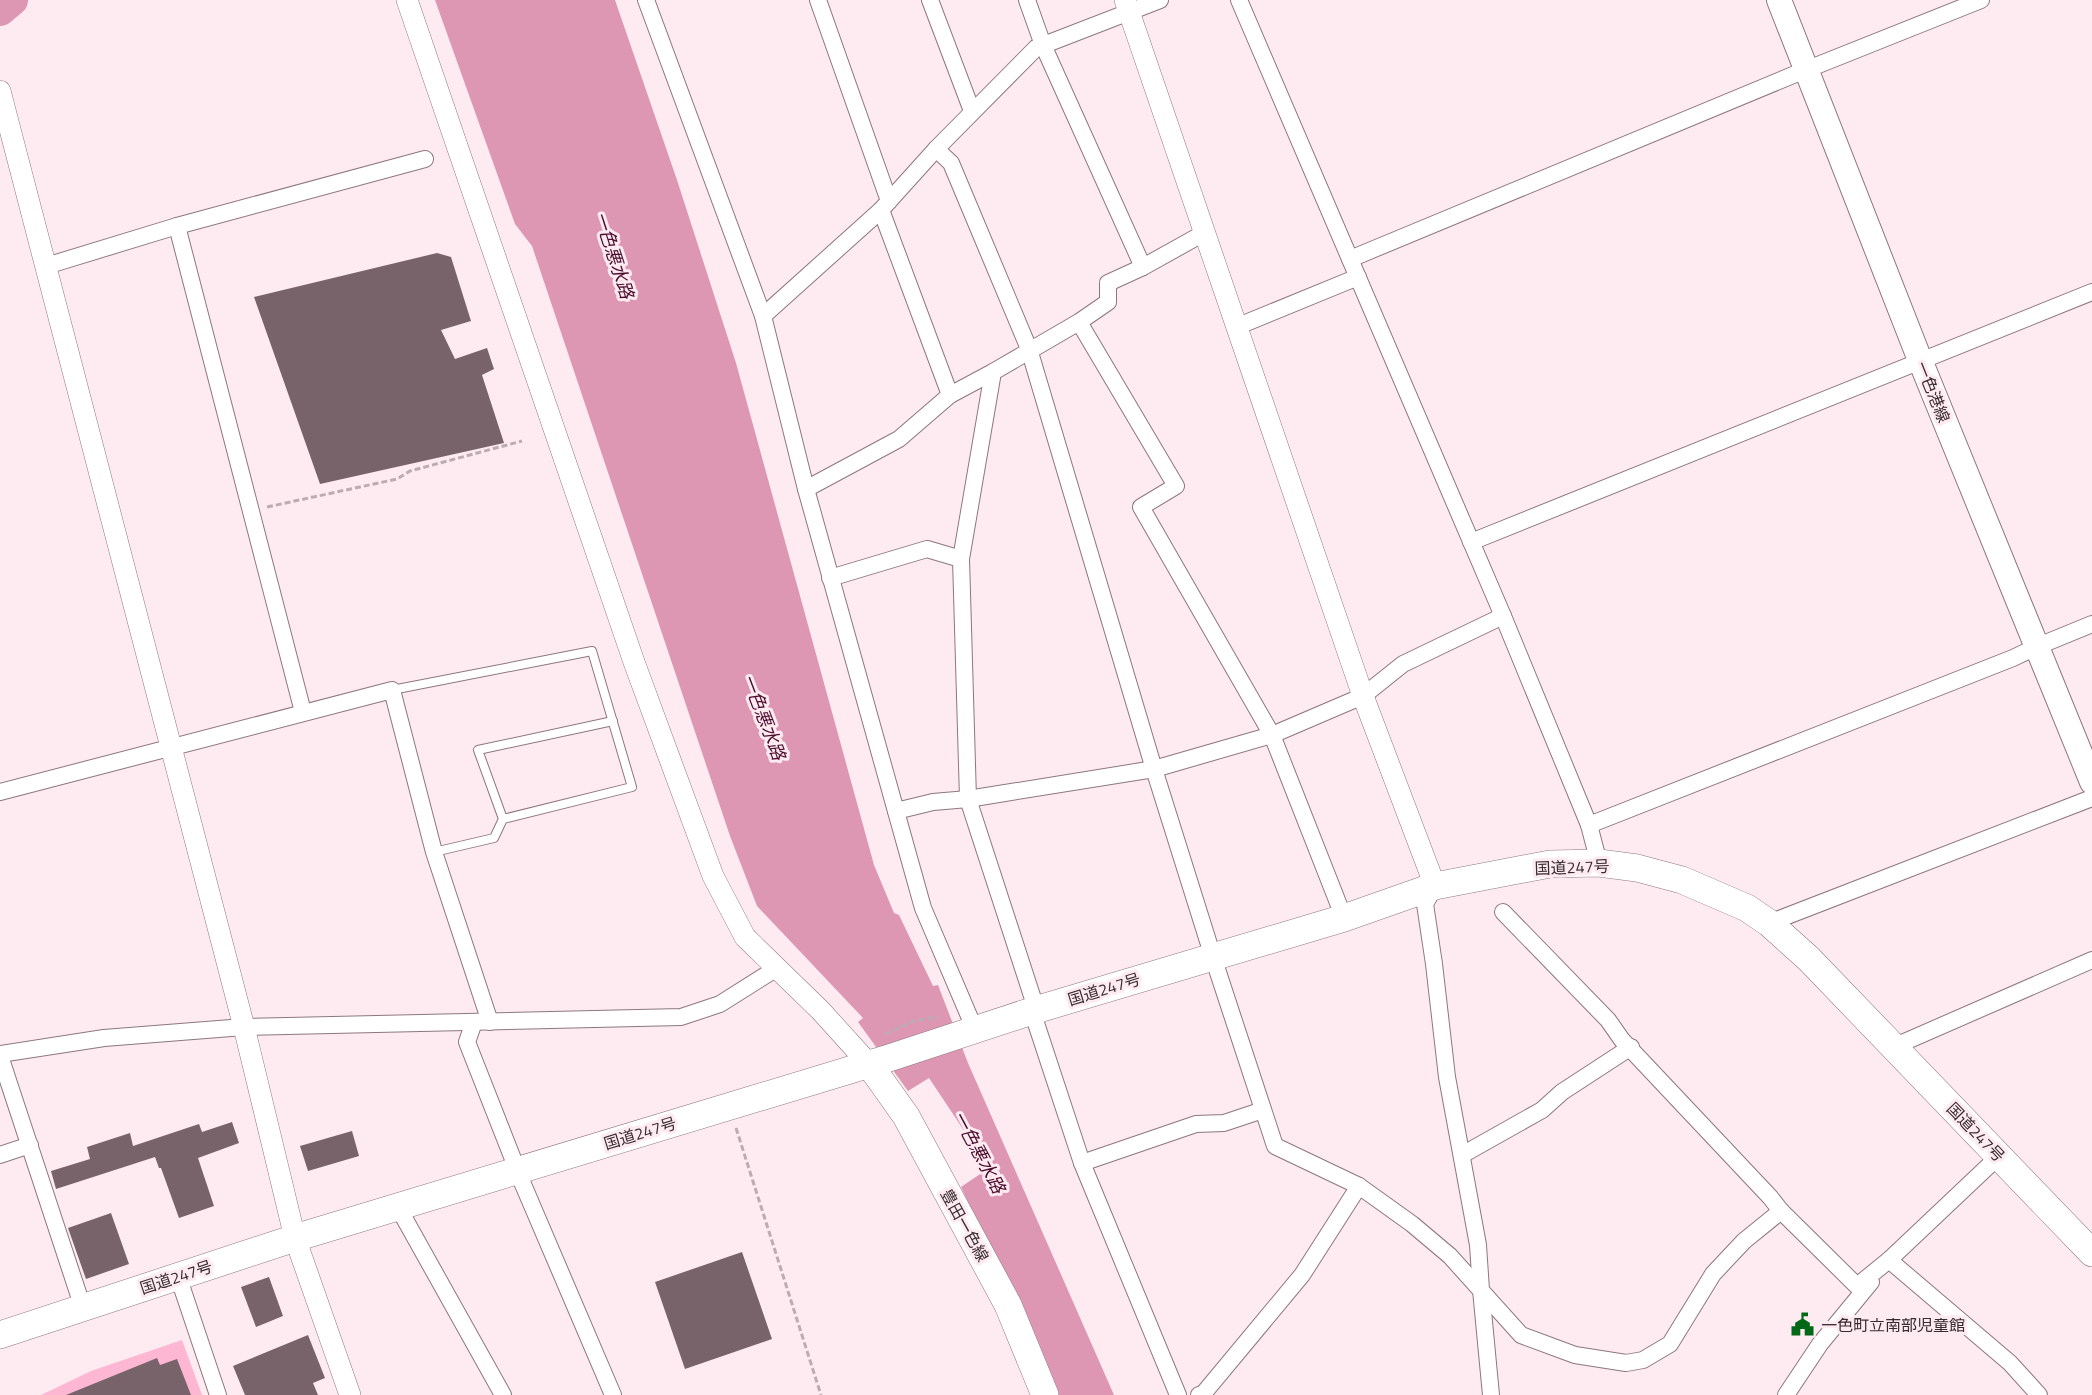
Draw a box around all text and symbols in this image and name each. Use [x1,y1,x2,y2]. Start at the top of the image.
water label: 一色悪水路 [587,208,641,304]
street label: 一色港線 [1910,358,1956,426]
water label: 一色悪水路 [735,670,793,766]
street label: 国道247号 [1534,854,1610,880]
street label: 国道247号 [1065,967,1143,1011]
street label: 国道247号 [1941,1097,2011,1167]
water label: 一色悪水路 [946,1106,1013,1200]
street label: 国道247号 [601,1111,679,1155]
street label: 豊田一色線 [935,1184,995,1266]
street label: 国道247号 [137,1254,215,1300]
public building icon: 一色町立南部児童館 [1790,1312,1816,1338]
place label: 一色町立南部児童館 [1821,1313,1965,1337]

